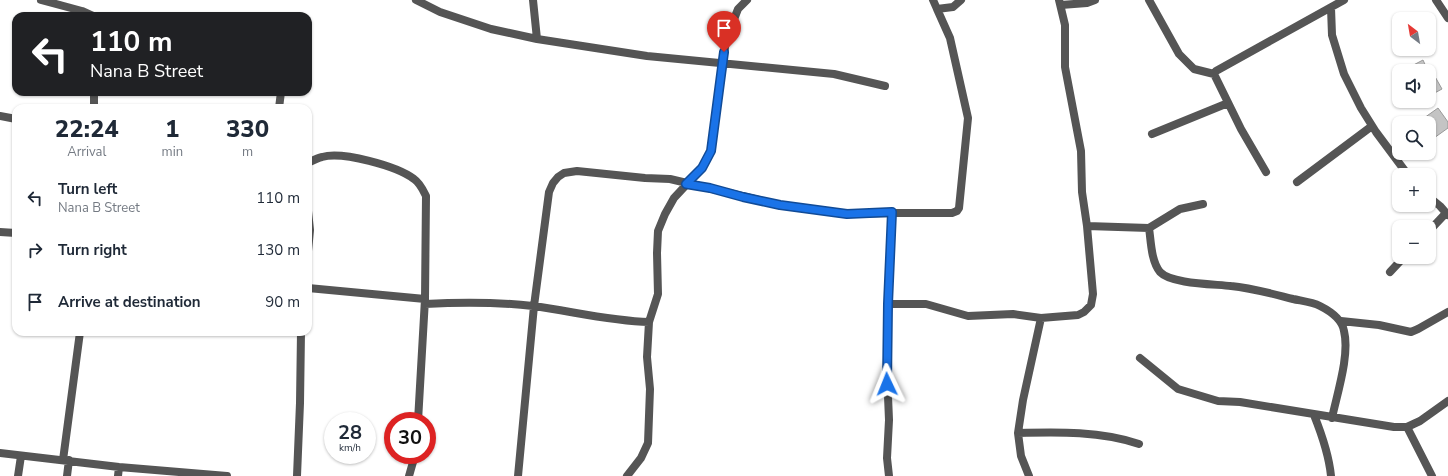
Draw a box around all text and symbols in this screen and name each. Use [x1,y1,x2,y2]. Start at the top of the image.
pin [707,11,741,52]
north arrow [1392,12,1436,56]
map controls [1392,12,1436,264]
icon: arrive [713,17,735,39]
text: 110 m [90,23,173,61]
icon: left [24,28,76,80]
text: Nana B Street [90,59,203,83]
button: sound [1392,64,1436,108]
text: 22:24 [55,113,119,145]
text: 1 [165,113,180,145]
text: 330 [226,113,269,145]
button: search [1392,116,1436,160]
text: Arrival [67,143,106,161]
text: min [162,143,183,161]
text: m [242,143,253,161]
button: + [1392,168,1436,212]
text: Turn left [58,179,117,199]
icon: left [24,187,46,209]
text: 110 m [256,188,300,208]
text: Nana B Street [58,199,140,217]
button: − [1392,220,1436,264]
icon: right [24,239,46,261]
text: Turn right [58,240,127,260]
text: 130 m [256,240,300,260]
icon: arrive [24,291,46,313]
text: Arrive at destination [58,292,201,312]
text: 90 m [265,292,300,312]
position arrow [866,363,908,405]
speed limit sign: 30 [384,412,436,464]
text: 28 [338,419,362,446]
text: km/h [339,441,361,455]

